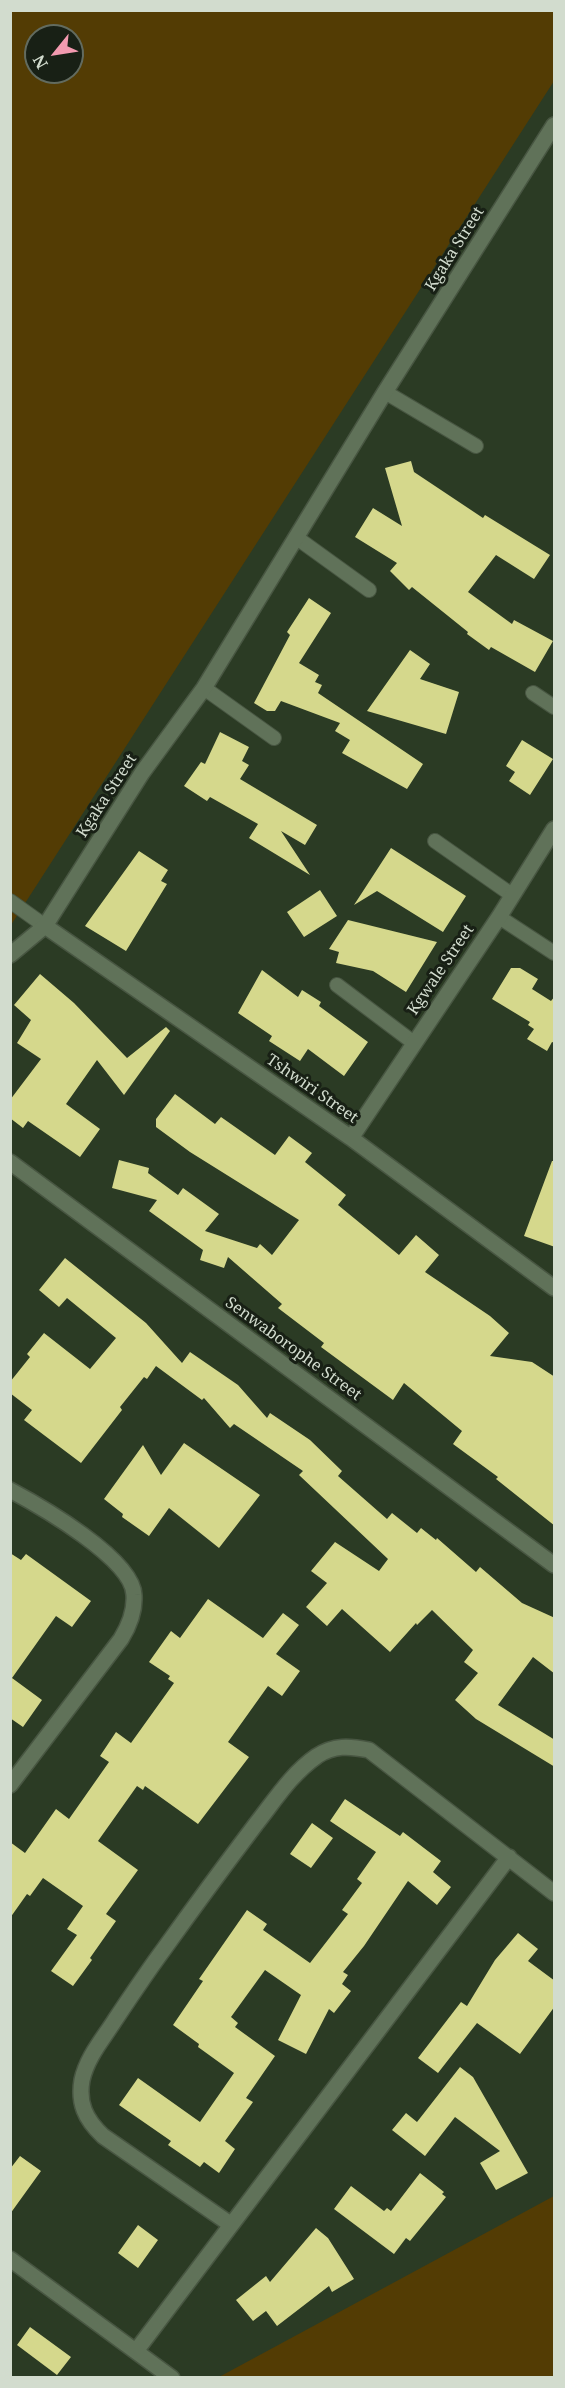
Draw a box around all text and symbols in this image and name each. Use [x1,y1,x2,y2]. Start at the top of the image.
north arrow [24,24,84,84]
text: N [27,51,53,73]
street label: Kgaka Street [422,203,488,295]
street label: Kgaka Street [73,751,141,841]
street label: Kgwale Street [404,921,478,1019]
street label: Tshwiri Street [262,1050,362,1128]
street label: Senwaborophe Street [221,1293,365,1405]

